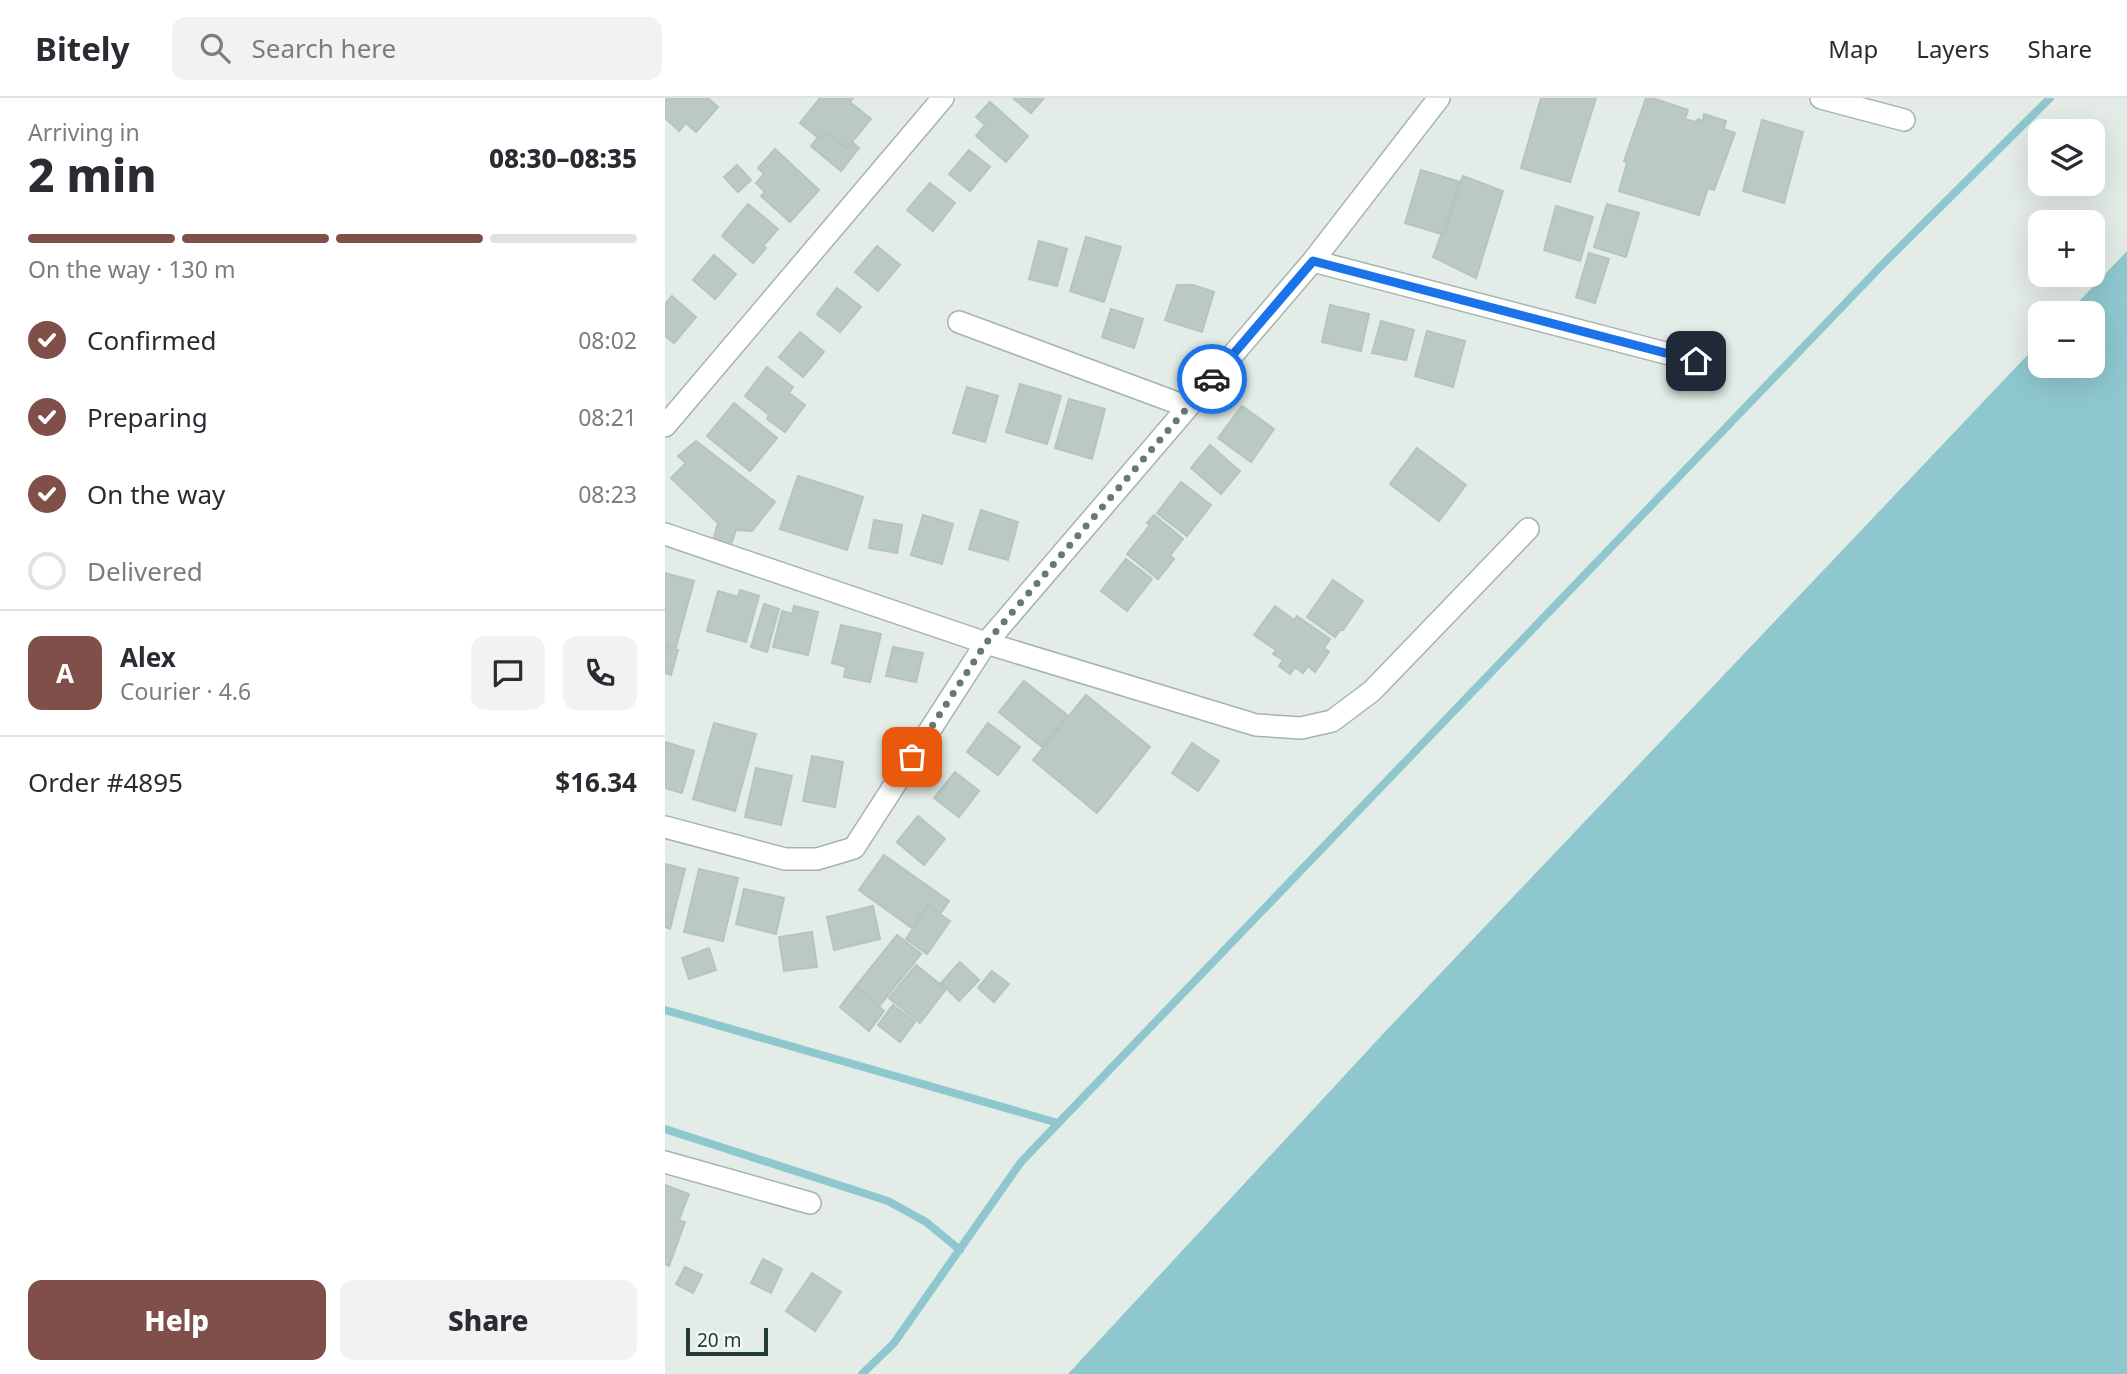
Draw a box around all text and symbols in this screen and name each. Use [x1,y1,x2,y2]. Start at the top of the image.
search box [172,17,662,80]
text: Bitely [35,26,130,71]
icon: search [196,29,234,67]
text: Search here [252,30,396,66]
text: Map [1828,32,1878,65]
text: Layers [1916,32,1990,65]
text: Share [2028,32,2092,65]
text: Arriving in [28,116,140,148]
map controls [2028,119,2105,378]
button: layers [2028,119,2105,196]
text: 08:30–08:35 [489,140,637,176]
text: 2 min [28,143,157,205]
button: + [2028,210,2105,287]
text: On the way · 130 m [28,253,235,285]
button: − [2028,301,2105,378]
icon: check [28,321,66,359]
text: Confirmed [87,322,217,358]
text: 08:02 [578,324,637,356]
pin [1666,331,1726,391]
icon: home [1677,342,1715,380]
courier [1177,344,1247,414]
icon: car [1193,360,1231,398]
icon: check [28,398,66,436]
text: Preparing [87,399,208,435]
text: 08:21 [578,401,637,433]
icon: check [28,475,66,513]
text: On the way [87,476,225,512]
text: 08:23 [578,478,637,510]
text: Delivered [87,553,203,589]
button: chat [471,636,545,710]
button: phone [563,636,637,710]
text: Alex [120,639,176,675]
text: A [56,655,74,691]
text: Courier · 4.6 [120,675,251,707]
pin [882,727,942,787]
icon: bag [893,738,931,776]
text: Order #4895 [28,764,183,800]
text: $16.34 [555,764,637,800]
button: Help [28,1280,326,1360]
button: Share [340,1280,637,1360]
scale bar [686,1325,768,1357]
text: 20 m [697,1327,741,1353]

